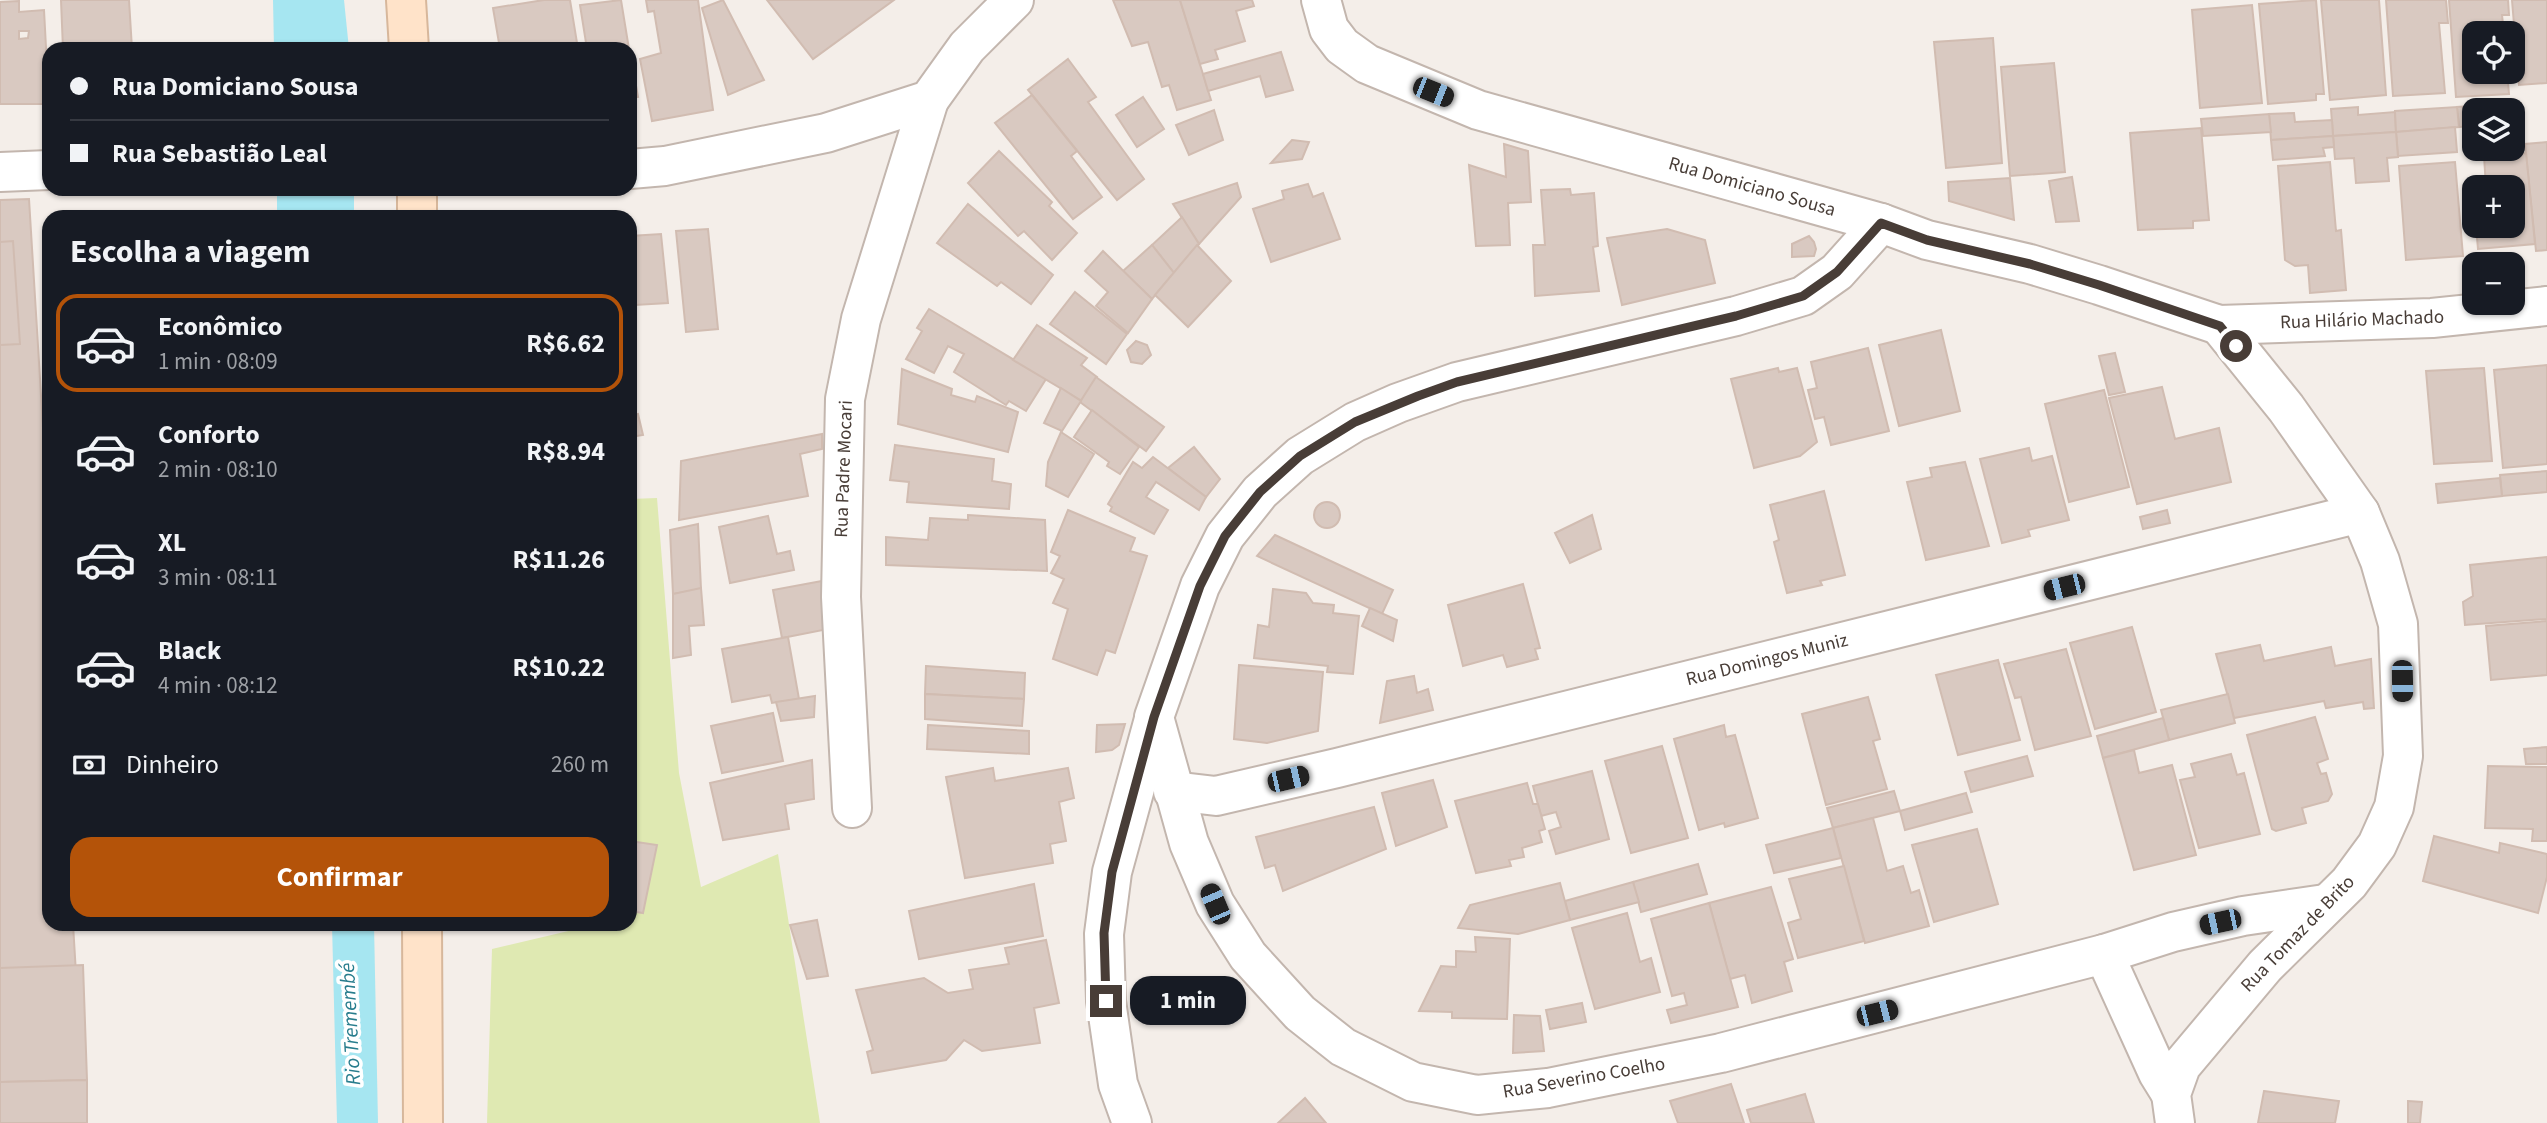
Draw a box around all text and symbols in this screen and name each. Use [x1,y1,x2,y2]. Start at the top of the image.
map controls [2462,21,2525,315]
button: locate [2462,21,2525,84]
text: Rua Domiciano Sousa [112,68,358,105]
car [1410,74,1457,110]
button: layers [2462,98,2525,161]
text: Rua Sebastião Leal [112,135,327,172]
street label: Rua Domiciano Sousa [1665,150,1839,224]
button: + [2462,175,2525,238]
text: Escolha a viagem [70,229,310,275]
button: − [2462,252,2525,315]
street label: Rua Hilário Machado [2279,304,2445,336]
text: Econômico [158,308,283,345]
icon: car [74,312,137,375]
text: R$6.62 [526,325,605,362]
route start [2220,330,2252,362]
text: 1 min · 08:09 [158,345,278,378]
street label: Rua Padre Mocari [828,400,860,538]
text: Conforto [158,416,260,453]
icon: car [74,420,137,483]
text: R$8.94 [526,433,605,470]
text: 2 min · 08:10 [158,453,278,486]
text: XL [158,524,186,561]
icon: car [74,528,137,591]
text: R$11.26 [513,541,605,578]
text: 3 min · 08:11 [158,561,278,594]
car [2042,572,2087,602]
street label: Rua Domingos Muniz [1683,627,1851,693]
text: Black [158,632,221,669]
icon: car [74,636,137,699]
text: R$10.22 [513,649,605,686]
car [2392,660,2413,702]
text: 4 min · 08:12 [158,669,278,702]
icon: cash [70,746,108,784]
text: Dinheiro [126,746,219,783]
text: 260 m [551,748,609,781]
car [1266,764,1311,794]
button: Confirmar [70,837,609,917]
street label: Rua Tomaz de Brito [2235,869,2361,999]
car [1198,881,1233,927]
car [2198,907,2243,937]
water label: Rio Tremembé [332,961,368,1086]
callout: 1 min [1130,976,1246,1026]
text: 1 min [1160,984,1216,1017]
route end [1090,985,1122,1017]
car [1855,998,1900,1028]
street label: Rua Severino Coelho [1501,1050,1667,1106]

